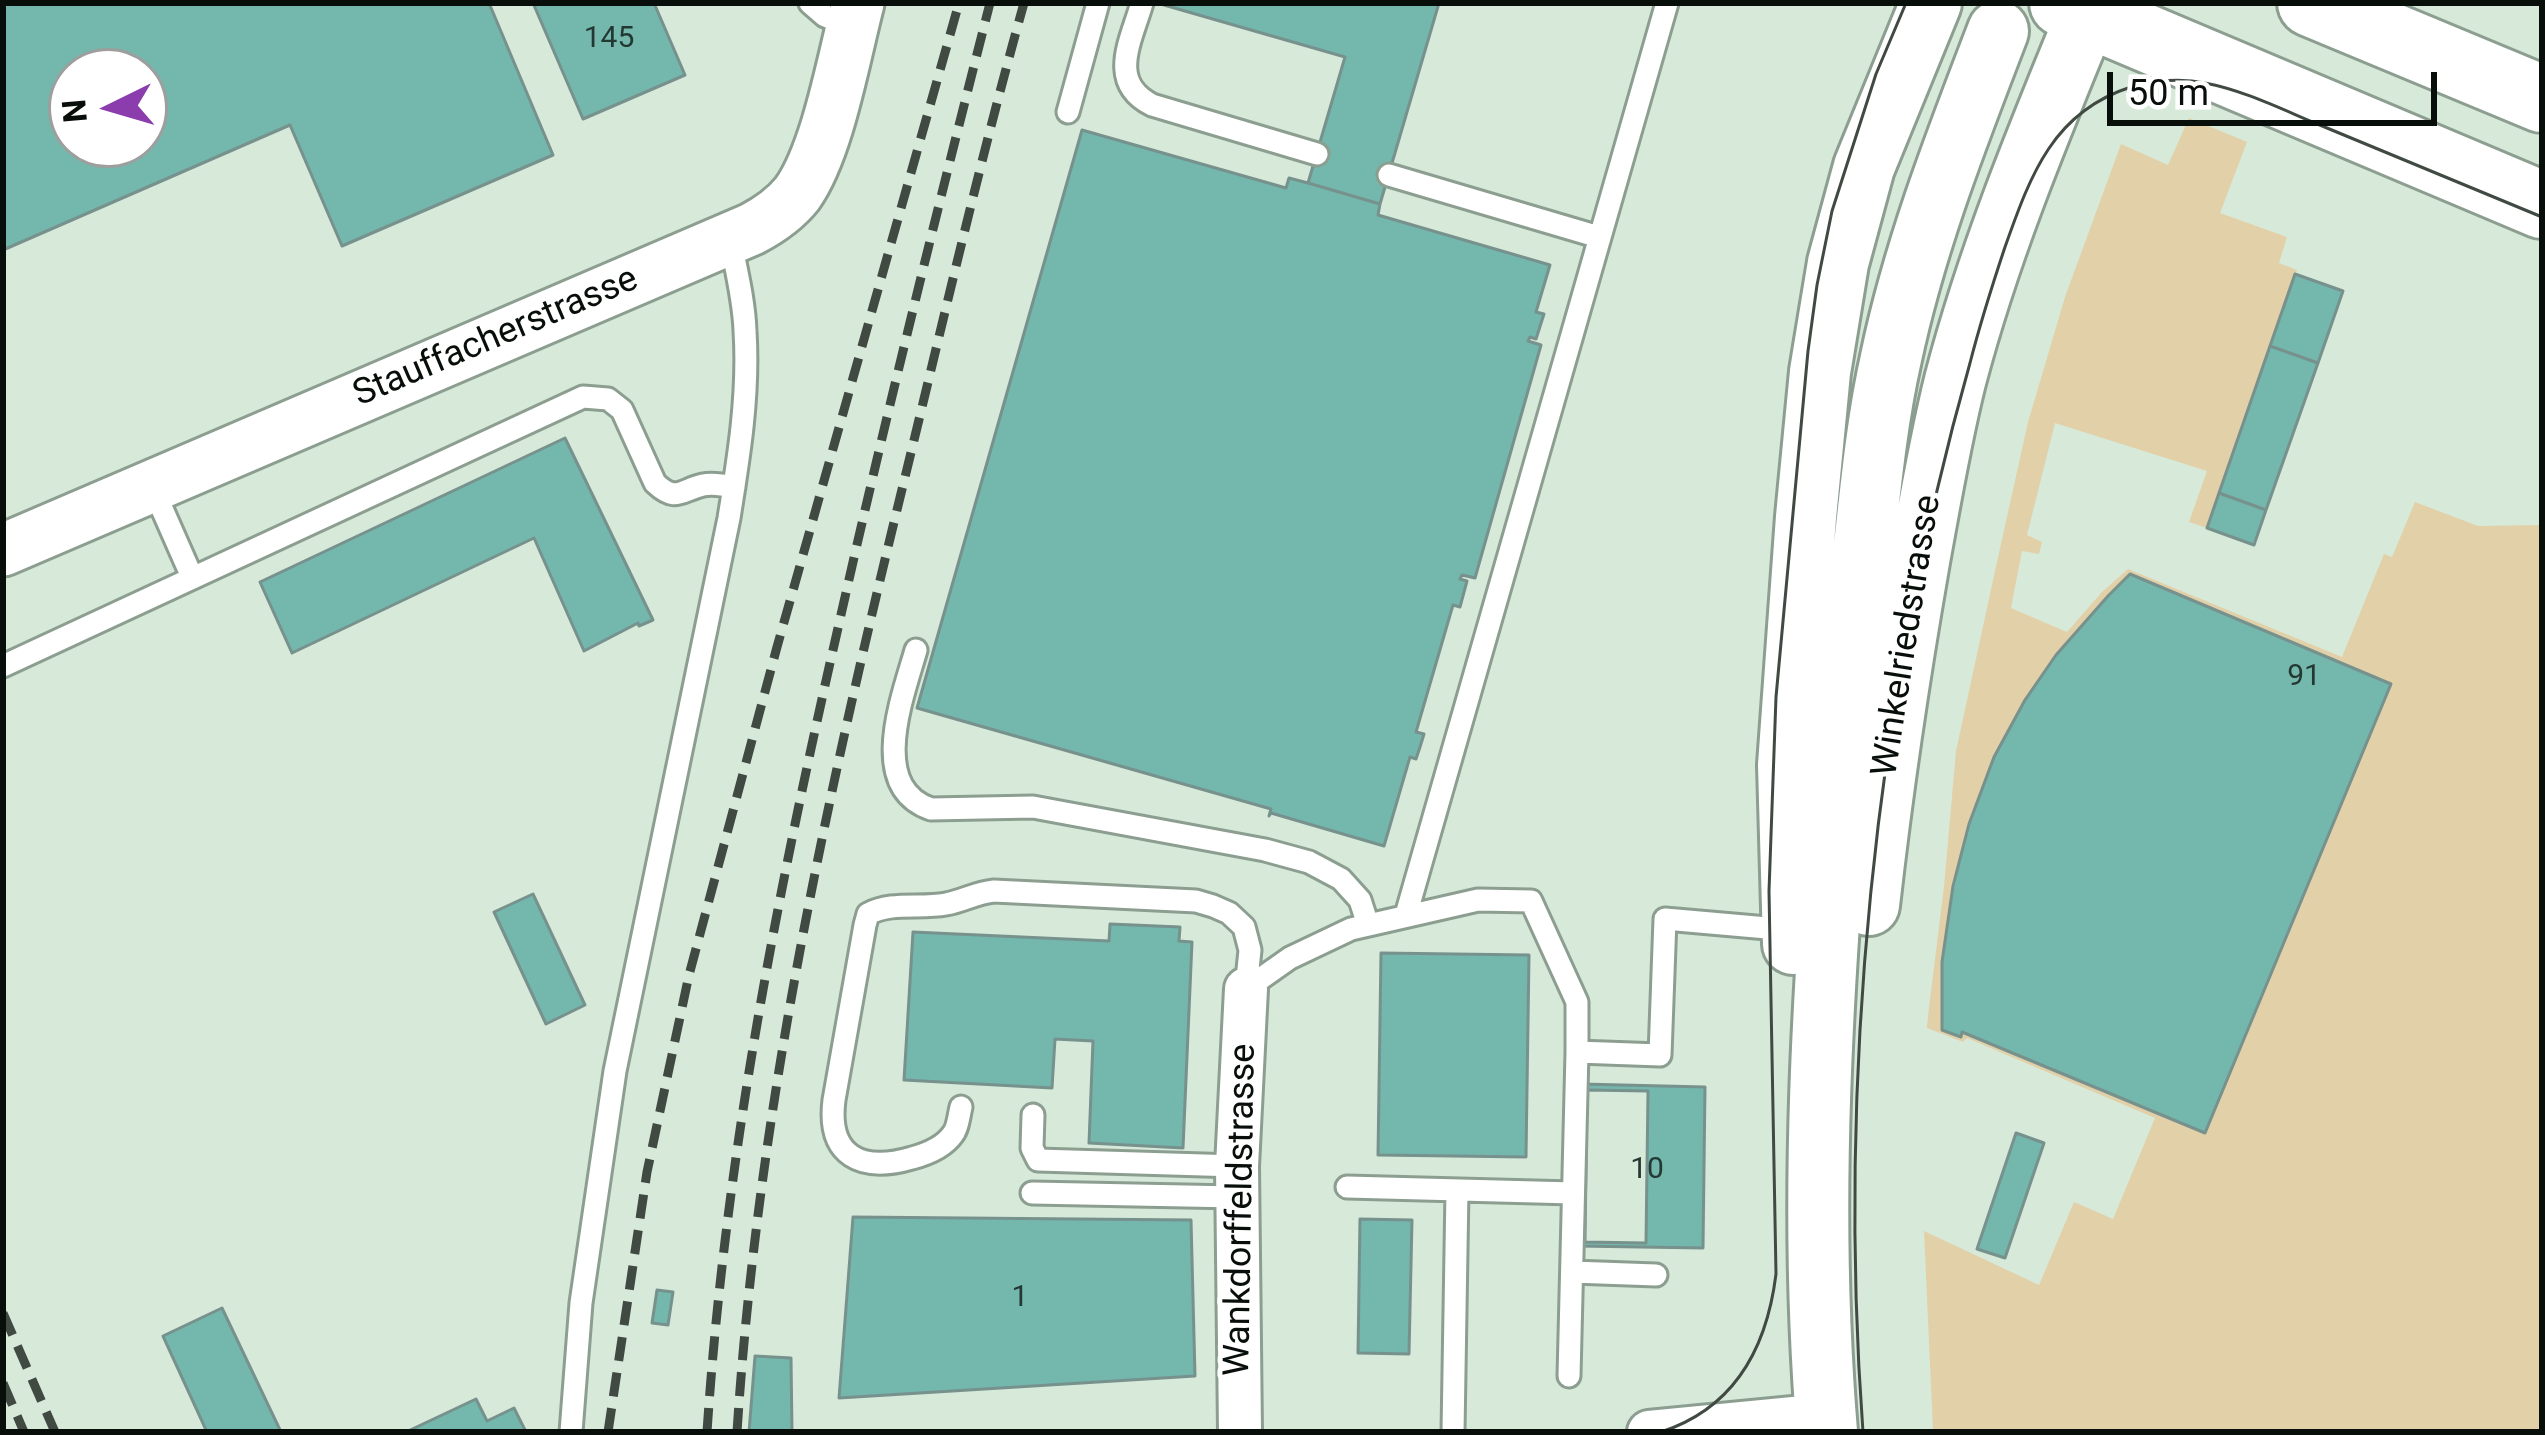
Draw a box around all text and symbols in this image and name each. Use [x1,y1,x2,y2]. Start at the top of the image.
house number: 145 [584,21,634,57]
north arrow [48,48,168,168]
scale bar [2113,48,2443,122]
text: 50 m [2128,72,2209,114]
text: N [54,98,95,124]
street label: Stauffacherstrasse [347,259,645,417]
street label: Winkelriedstrasse [1864,492,1952,780]
house number: 91 [2287,659,2321,695]
street label: Wankdorffeldstrasse [1218,1043,1266,1377]
house number: 10 [1630,1152,1664,1188]
house number: 1 [1012,1280,1028,1316]

